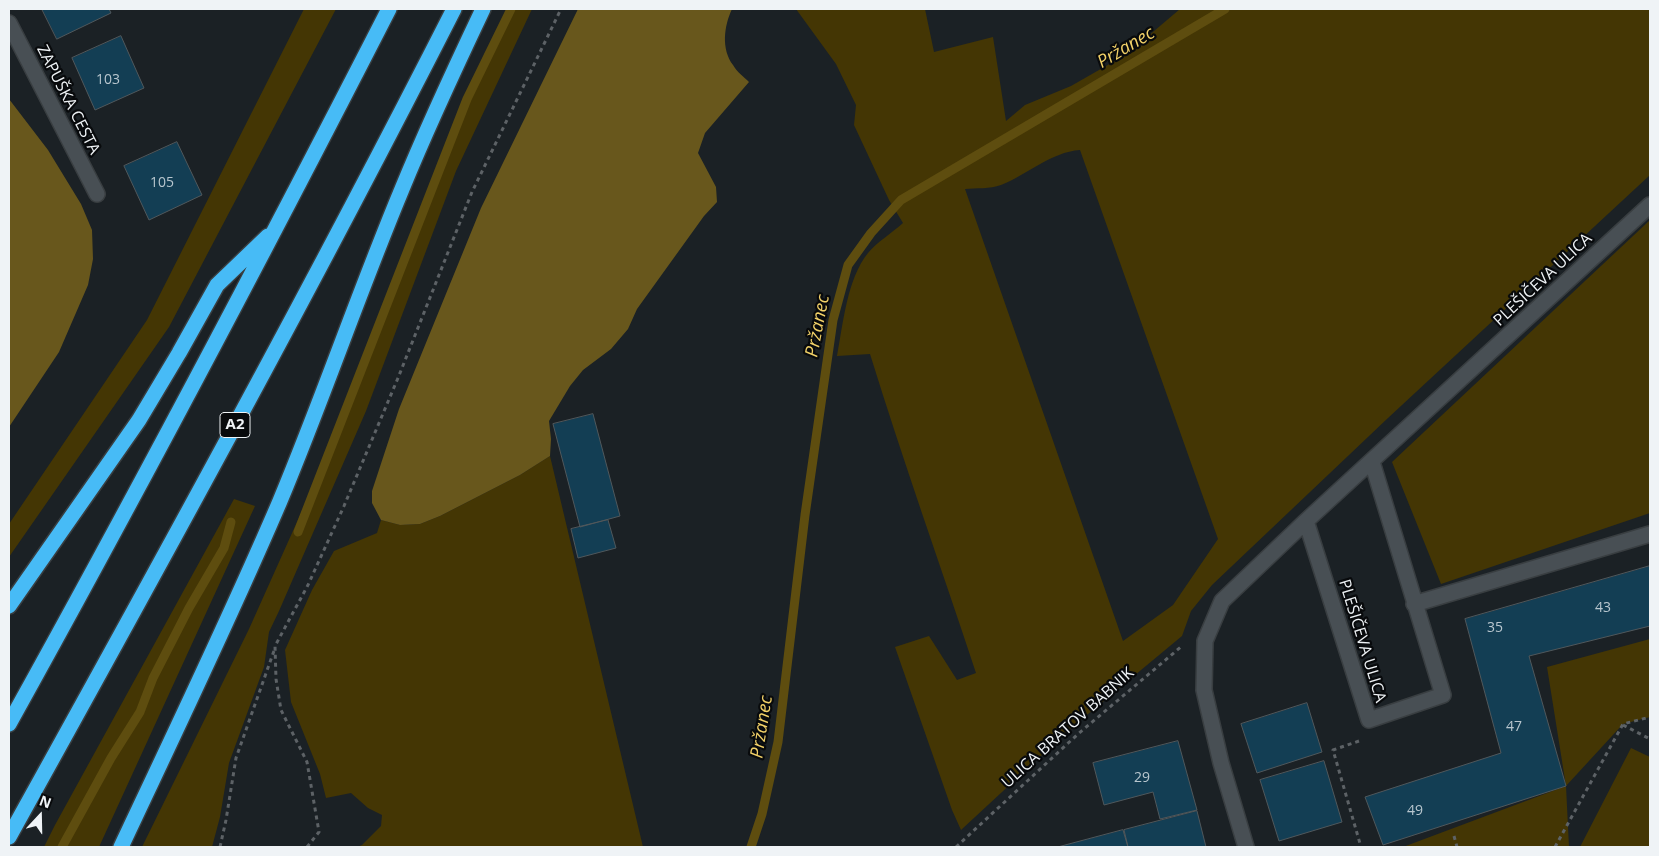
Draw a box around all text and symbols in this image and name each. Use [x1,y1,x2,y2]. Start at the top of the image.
water label: Pržanec [1093,23,1159,73]
street label: ZAPUŠKA CESTA [32,42,104,158]
house number: 103 [96,72,120,88]
house number: 105 [150,175,174,191]
street label: PLEŠIČEVA ULICA [1490,229,1596,331]
water label: Pržanec [801,293,835,359]
road number: A2 [220,412,250,438]
street label: PLEŠIČEVA ULICA [1334,577,1390,705]
house number: 43 [1595,600,1611,616]
house number: 35 [1487,620,1503,636]
street label: ULICA BRATOV BABNIK [998,664,1138,792]
water label: Pržanec [746,694,778,760]
house number: 47 [1506,719,1522,735]
house number: 29 [1134,770,1150,786]
north arrow [15,791,65,841]
text: N [37,791,54,812]
house number: 49 [1407,803,1423,819]

